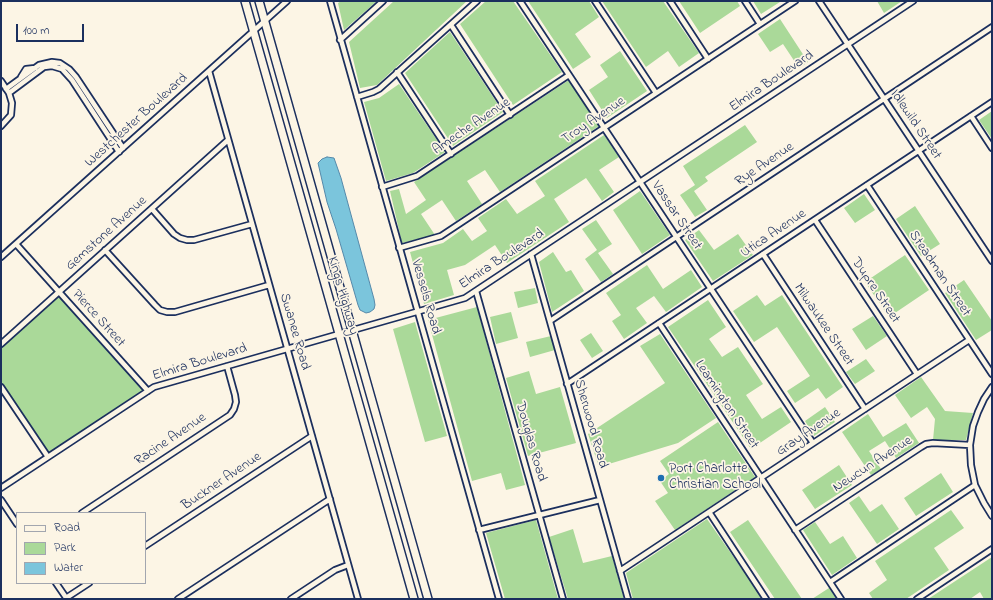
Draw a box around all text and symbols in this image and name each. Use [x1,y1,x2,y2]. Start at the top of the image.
scale bar [18,16,86,42]
text: 100 m [23,22,50,40]
street label: Elmira Boulevard [727,48,817,116]
street label: Westchester Boulevard [82,70,192,172]
street label: Idlewild Street [886,87,944,163]
street label: Troy Avenue [559,94,629,148]
street label: Ameche Avenue [430,95,514,159]
street label: Rye Avenue [732,139,798,191]
street label: Vassar Street [647,179,705,253]
street label: Gemstone Avenue [63,193,151,275]
street label: Utica Avenue [738,206,810,262]
street label: Elmira Boulevard [456,226,548,294]
street label: Steadman Street [904,228,974,320]
street label: Kings Highway [323,255,361,337]
street label: Dupre Street [847,255,903,327]
street label: Vessels Road [406,258,444,336]
street label: Milwaukee Street [789,281,857,369]
street label: Pierce Street [68,287,128,351]
street label: Swanee Road [275,292,313,372]
street label: Elmira Boulevard [151,341,249,385]
street label: Leamington Street [690,357,762,453]
street label: Sherwood Road [569,378,611,470]
street label: Douglas Road [511,400,549,484]
street label: Gray Avenue [774,405,844,461]
street label: Racine Avenue [132,410,210,470]
street label: Newcun Avenue [830,433,916,497]
street label: Buckner Avenue [179,449,265,515]
place label: Port Charlotte Christian School [669,462,761,494]
marker: Port Charlotte Christian School [656,473,666,483]
legend [16,512,146,584]
text: Road [54,519,80,537]
text: Park [54,539,76,557]
text: Water [54,559,83,577]

